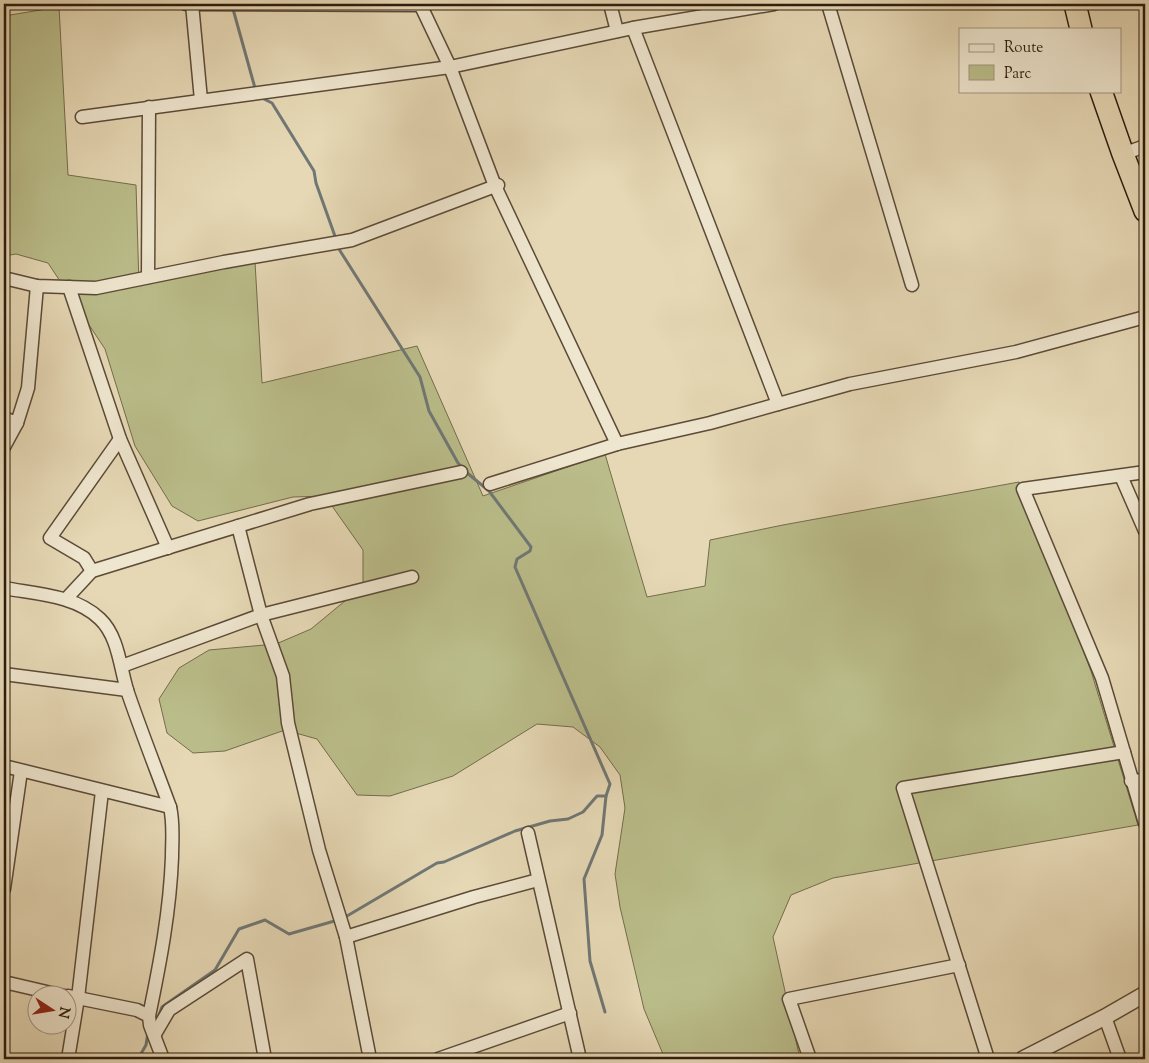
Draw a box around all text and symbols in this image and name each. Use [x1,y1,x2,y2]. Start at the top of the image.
legend [959,28,1122,92]
text: Route [1004,38,1043,59]
text: Parc [1004,64,1032,85]
north arrow [28,986,78,1036]
text: N [52,1005,74,1020]

